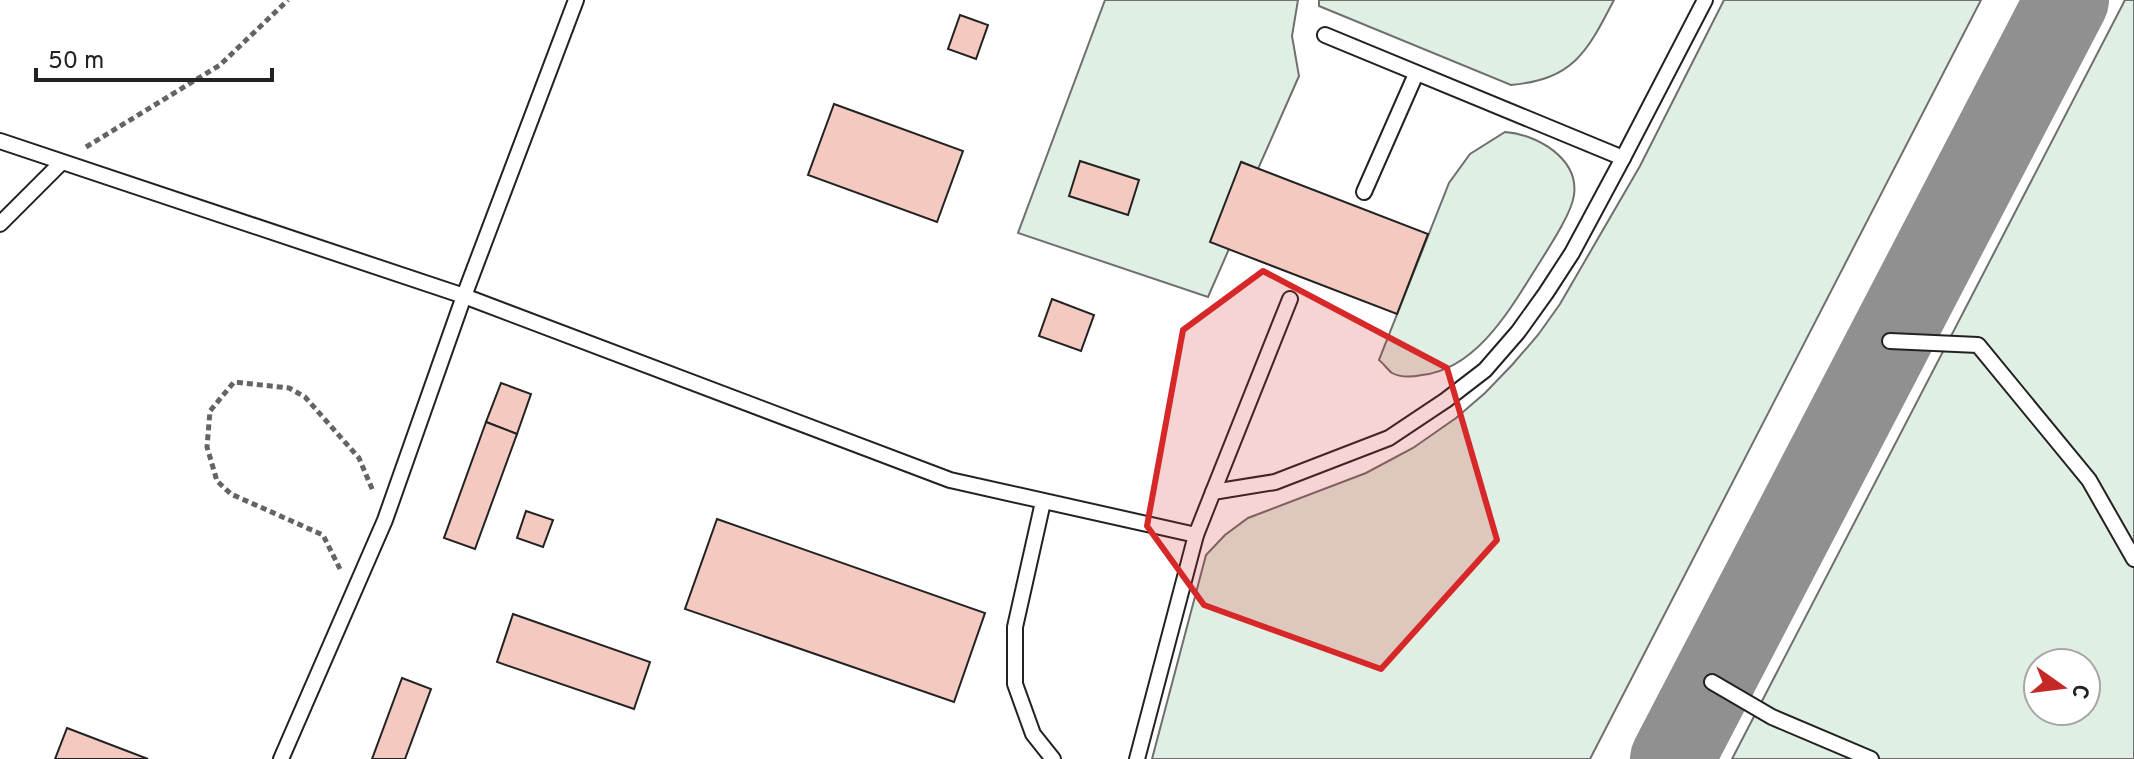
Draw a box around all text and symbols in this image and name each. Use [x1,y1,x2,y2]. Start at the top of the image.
scale bar [36,32,272,82]
text: 50 m [48,47,104,77]
north arrow [2022,647,2102,727]
text: С [2064,681,2094,701]

